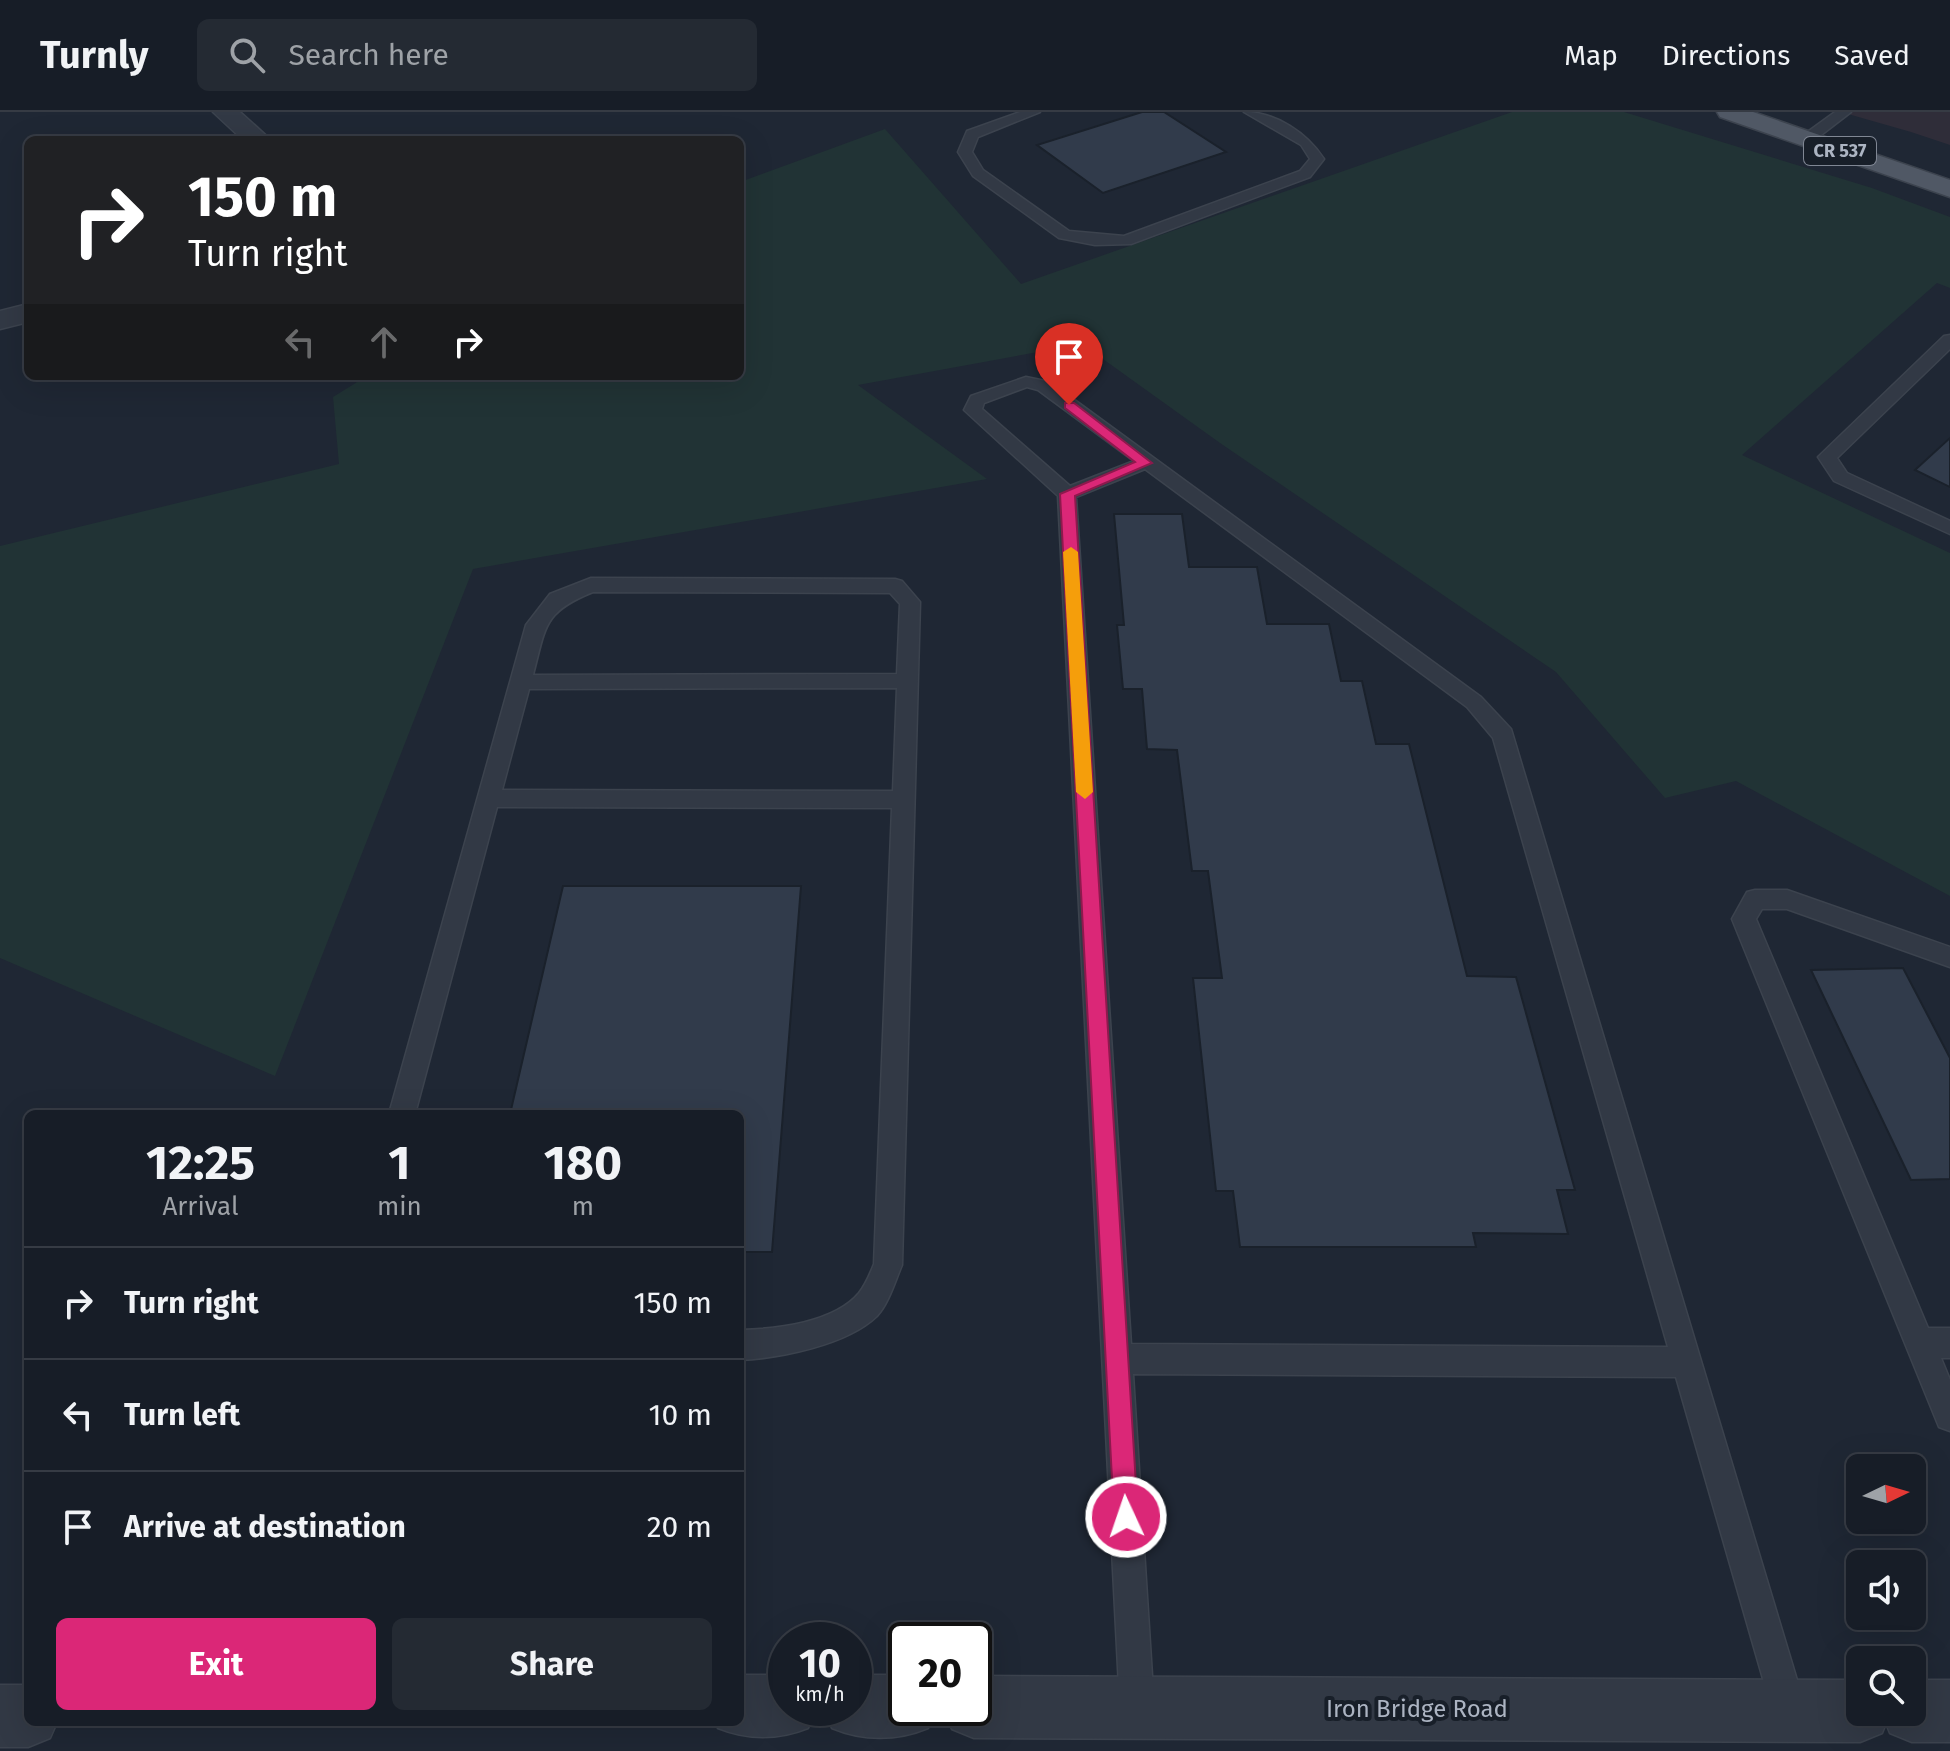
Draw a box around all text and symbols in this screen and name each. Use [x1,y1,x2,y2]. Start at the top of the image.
search box [197,19,757,91]
text: Turnly [40,32,149,78]
icon: search [225,33,269,77]
text: Search here [289,37,449,73]
text: Map [1564,39,1618,72]
text: Directions [1662,39,1790,72]
text: Saved [1834,39,1910,72]
road number: CR 537 [1804,137,1876,165]
text: 150 m [188,164,337,231]
icon: right [56,168,160,272]
text: Turn right [188,232,348,276]
icon: left [278,320,322,364]
icon: ahead [362,320,406,364]
icon: right [446,320,490,364]
pin [1035,323,1103,405]
icon: arrive [1047,335,1091,379]
text: 12:25 [146,1134,255,1192]
text: 1 [388,1134,411,1192]
text: 180 [544,1134,622,1192]
text: Arrival [162,1191,239,1222]
text: min [377,1191,422,1222]
text: m [572,1191,594,1222]
icon: right [56,1281,100,1325]
text: Turn right [124,1285,259,1321]
text: 150 m [634,1285,712,1321]
icon: left [56,1393,100,1437]
text: Turn left [124,1397,240,1433]
text: 10 m [649,1397,712,1433]
north arrow [1846,1454,1926,1534]
map controls [1846,1454,1926,1726]
position arrow [1084,1475,1168,1559]
icon: arrive [56,1505,100,1549]
text: Arrive at destination [124,1509,406,1545]
text: 20 m [647,1509,712,1545]
button: sound [1846,1550,1926,1630]
button: Exit [56,1618,376,1710]
button: Share [392,1618,712,1710]
speed limit sign: 20 [888,1622,992,1726]
text: 10 [799,1640,841,1688]
button: search [1846,1646,1926,1726]
text: km/h [795,1682,845,1706]
street label: Iron Bridge Road [1326,1695,1508,1723]

